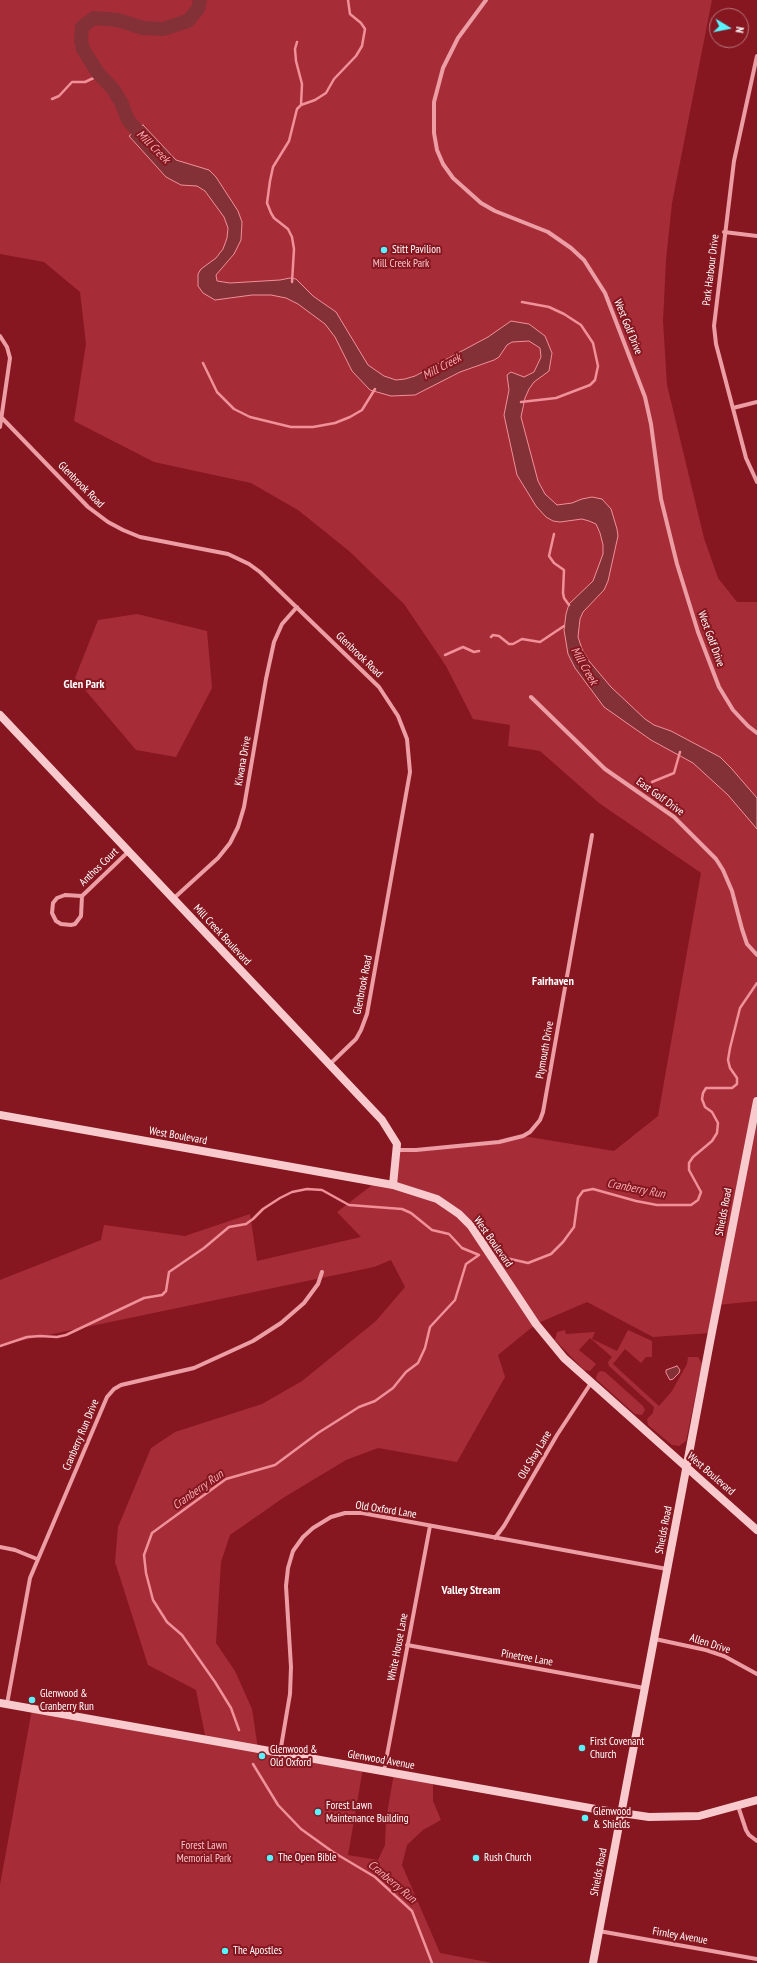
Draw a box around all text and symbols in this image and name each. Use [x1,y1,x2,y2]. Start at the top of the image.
north arrow [709,8,749,48]
text: N [732,26,747,34]
water label: Mill Creek [133,127,173,167]
street label: Park Harbour Drive [700,234,722,306]
place label: Stitt Pavilion [392,243,441,257]
marker: Stitt Pavilion [379,245,389,255]
park label: Mill Creek Park [373,257,429,271]
street label: West Golf Drive [611,297,645,357]
water label: Mill Creek [420,351,464,383]
street label: Glenbrook Road [55,459,107,511]
street label: West Golf Drive [695,609,727,669]
street label: Glenbrook Road [333,629,385,681]
water label: Mill Creek [567,644,601,688]
district label: Glen Park [64,678,104,692]
street label: Kiwana Drive [232,735,254,787]
street label: East Golf Drive [633,775,687,819]
street label: Anthos Court [77,845,121,889]
street label: Mill Creek Boulevard [190,902,254,968]
street label: Glenbrook Road [351,954,375,1016]
district label: Fairhaven [532,975,574,989]
street label: Plymouth Drive [533,1020,557,1080]
street label: West Boulevard [148,1124,208,1148]
water label: Cranberry Run [606,1176,666,1202]
street label: Shields Road [713,1187,735,1237]
street label: West Boulevard [471,1214,515,1270]
street label: Cranberry Run Drive [60,1397,102,1473]
street label: Old Shay Lane [515,1428,555,1482]
street label: West Boulevard [685,1450,737,1498]
water label: Cranberry Run [170,1467,226,1513]
street label: Old Oxford Lane [354,1499,418,1521]
street label: Shields Road [653,1505,675,1555]
district label: Valley Stream [442,1584,500,1598]
street label: White House Lane [385,1612,411,1682]
street label: Allen Drive [688,1631,732,1657]
street label: Pinetree Lane [500,1647,554,1669]
place label: Glenwood & Cranberry Run [40,1687,94,1713]
marker: Glenwood & Cranberry Run [27,1695,37,1705]
place label: First Covenant Church [590,1735,644,1761]
place label: Glenwood & Old Oxford [270,1743,318,1769]
marker: First Covenant Church [577,1743,587,1753]
street label: Glenwood Avenue [346,1748,416,1772]
marker: Glenwood & Old Oxford [257,1751,267,1761]
place label: Forest Lawn Maintenance Building [326,1799,408,1825]
place label: Glenwood & Shields [593,1805,631,1831]
marker: Forest Lawn Maintenance Building [313,1807,323,1817]
marker: Glenwood & Shields [580,1813,590,1823]
park label: Forest Lawn Memorial Park [177,1839,231,1865]
street label: Shields Road [588,1847,610,1897]
place label: The Open Bible [278,1851,337,1865]
place label: Rush Church [484,1851,531,1865]
marker: The Open Bible [265,1853,275,1863]
marker: Rush Church [471,1853,481,1863]
water label: Cranberry Run [365,1858,419,1906]
street label: Firnley Avenue [651,1925,709,1947]
place label: The Apostles [233,1944,282,1958]
marker: The Apostles [220,1946,230,1956]

